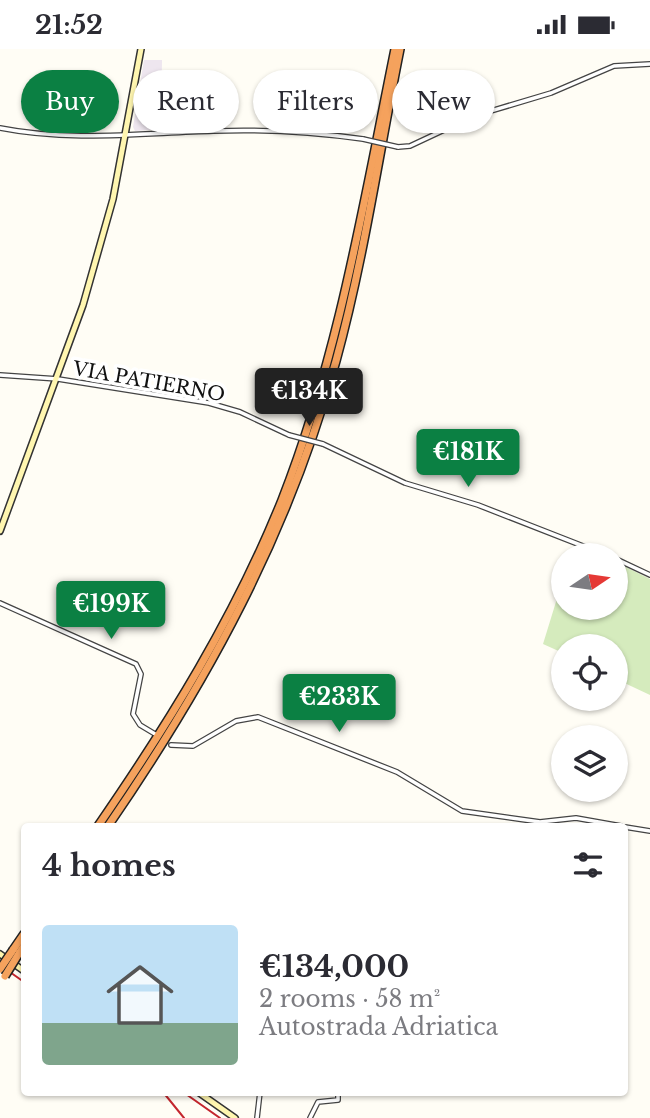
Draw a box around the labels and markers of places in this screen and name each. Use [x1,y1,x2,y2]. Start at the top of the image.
pin: €134K [260,369,358,428]
pin: €181K [419,429,517,489]
pin: €199K [62,581,160,641]
pin: €233K [290,675,388,734]

